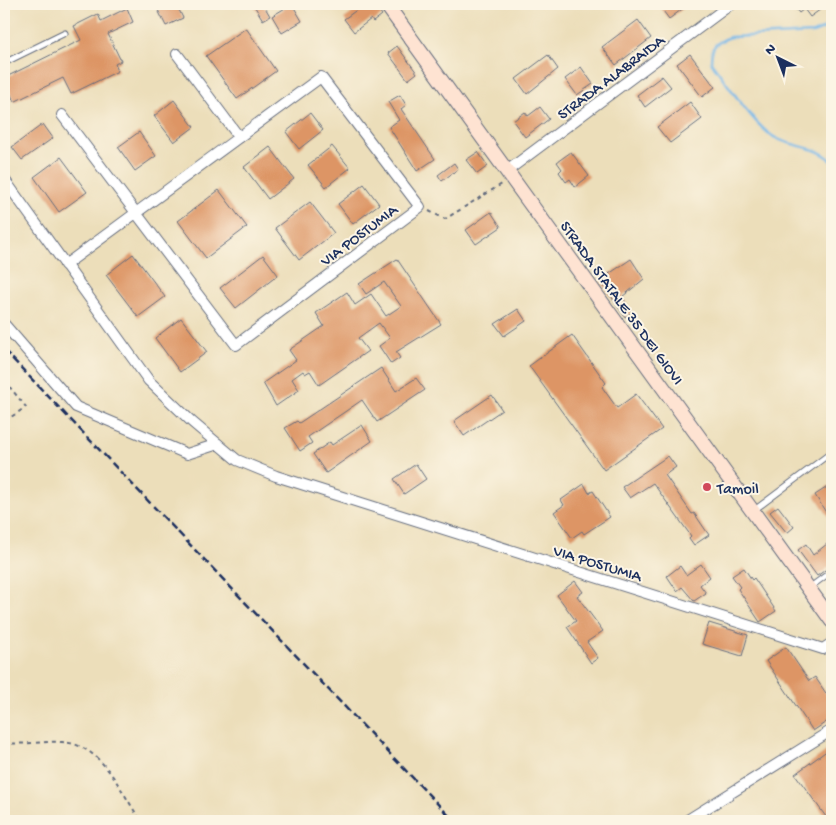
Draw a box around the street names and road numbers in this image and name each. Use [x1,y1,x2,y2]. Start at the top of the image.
street label: STRADA ALABRAIDA [555,31,671,125]
street label: VIA POSTUMIA [317,201,404,273]
street label: STRADA STATALE 35 DEI GIOVI [554,218,686,390]
street label: VIA POSTUMIA [549,543,645,588]

